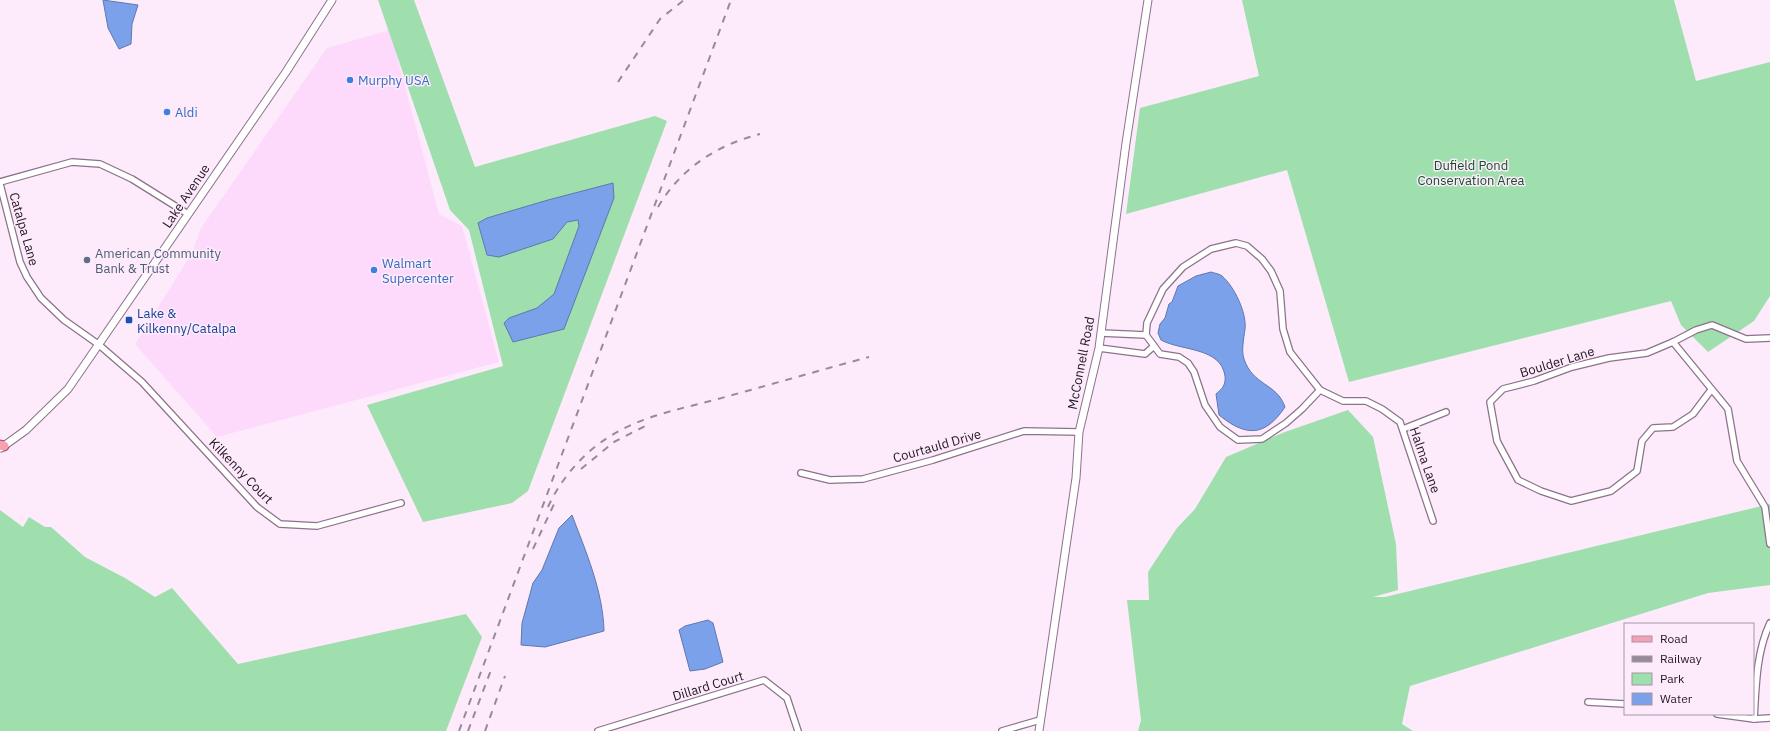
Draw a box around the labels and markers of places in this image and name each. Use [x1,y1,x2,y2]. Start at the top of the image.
place label: Murphy USA [358,72,430,89]
marker: Murphy USA [345,75,355,85]
place label: Aldi [175,104,198,121]
marker: Aldi [162,107,172,117]
place label: American Community Bank & Trust [95,245,221,277]
marker: American Community Bank & Trust [82,255,92,265]
place label: Walmart Supercenter [382,255,454,287]
marker: Walmart Supercenter [369,265,379,275]
place label: Lake & Kilkenny/Catalpa [137,305,236,337]
marker: Lake & Kilkenny/Catalpa [124,315,134,325]

